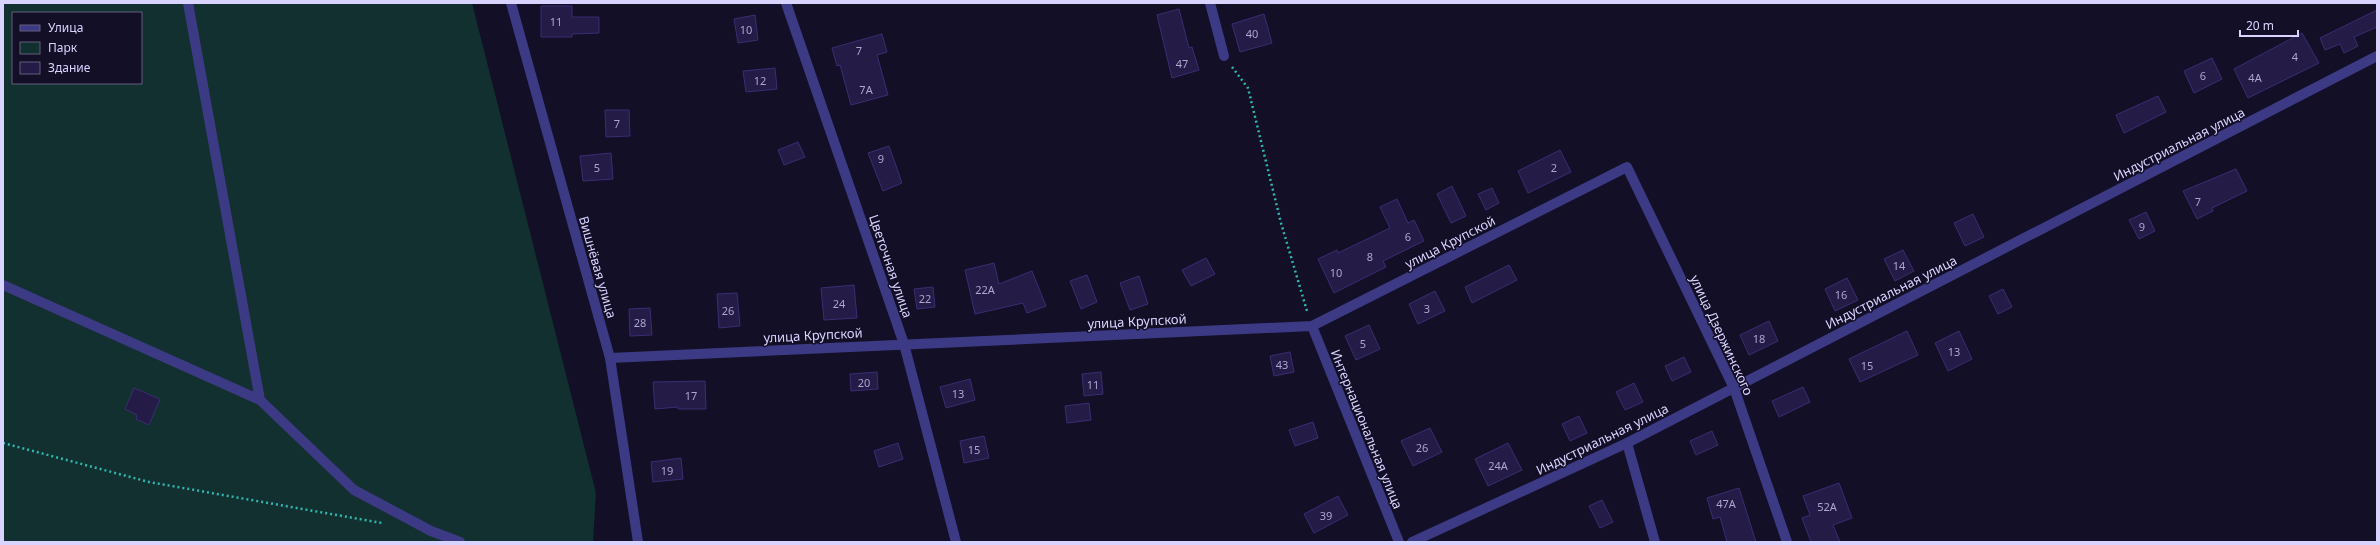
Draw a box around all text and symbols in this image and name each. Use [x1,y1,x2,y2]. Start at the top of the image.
legend [12,12,142,84]
scale bar [2240,12,2298,38]
house number: 11 [550,14,562,29]
text: 20 m [2246,17,2274,34]
text: Улица [48,19,83,36]
house number: 10 [740,22,752,37]
house number: 40 [1246,26,1258,41]
text: Парк [48,39,78,56]
house number: 7 [856,43,862,58]
house number: 4 [2292,49,2299,64]
house number: 47 [1176,56,1188,71]
text: Здание [48,59,91,76]
house number: 6 [2200,68,2206,83]
house number: 4А [2248,70,2263,85]
house number: 12 [754,73,766,88]
house number: 7А [859,82,874,97]
street label: Индустриальная улица [2110,103,2248,185]
house number: 7 [614,116,620,131]
house number: 9 [878,151,884,166]
house number: 5 [594,160,600,175]
house number: 2 [1551,160,1557,175]
house number: 7 [2195,194,2201,209]
street label: улица Крупской [1402,211,1498,273]
street label: Цветочная улица [865,212,917,320]
street label: Вишнёвая улица [575,214,621,320]
house number: 9 [2139,219,2145,234]
house number: 6 [1405,229,1411,244]
house number: 8 [1367,249,1373,264]
street label: Индустриальная улица [1822,251,1960,333]
house number: 14 [1893,258,1906,273]
house number: 10 [1330,265,1342,280]
street label: улица Дзержинского [1686,272,1758,398]
house number: 22А [975,282,996,297]
house number: 16 [1835,287,1847,302]
house number: 22 [919,291,931,306]
house number: 24 [833,296,846,311]
house number: 3 [1424,301,1430,316]
house number: 26 [722,303,734,318]
street label: улица Крупской [1087,309,1187,333]
house number: 28 [634,315,646,330]
street label: улица Крупской [763,323,863,347]
house number: 18 [1753,331,1765,346]
house number: 5 [1360,336,1366,351]
house number: 13 [1948,344,1960,359]
street label: Интернациональная улица [1327,347,1407,511]
house number: 43 [1276,357,1288,372]
house number: 15 [1861,358,1873,373]
house number: 20 [858,375,870,390]
house number: 11 [1087,377,1099,392]
house number: 13 [952,386,964,401]
house number: 17 [685,388,697,403]
street label: Индустриальная улица [1533,399,1671,479]
house number: 26 [1416,440,1428,455]
house number: 15 [968,442,980,457]
house number: 24А [1488,458,1509,473]
house number: 19 [661,463,673,478]
house number: 47А [1716,496,1737,511]
house number: 52А [1817,499,1838,514]
house number: 39 [1320,508,1332,523]

